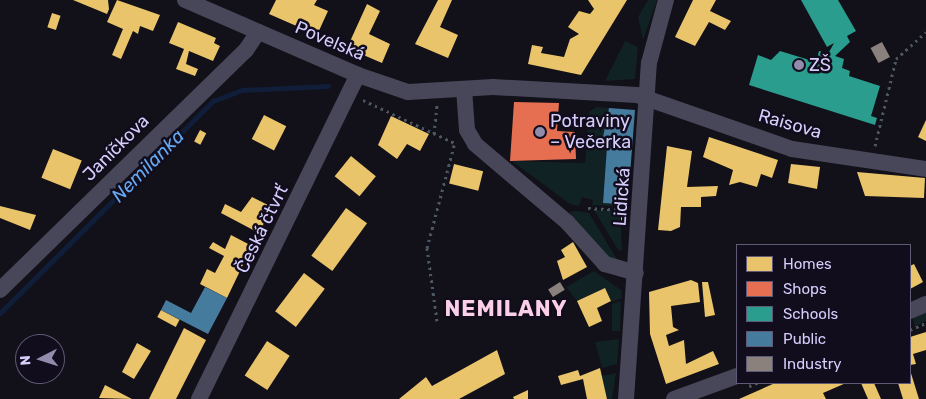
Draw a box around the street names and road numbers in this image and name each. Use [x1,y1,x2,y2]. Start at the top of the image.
street label: Povelská [292,17,368,65]
street label: Raisova [756,105,824,143]
street label: Janíčkova [78,110,154,186]
street label: Lidická [609,167,635,227]
street label: Česká čtvrť [231,181,293,277]

